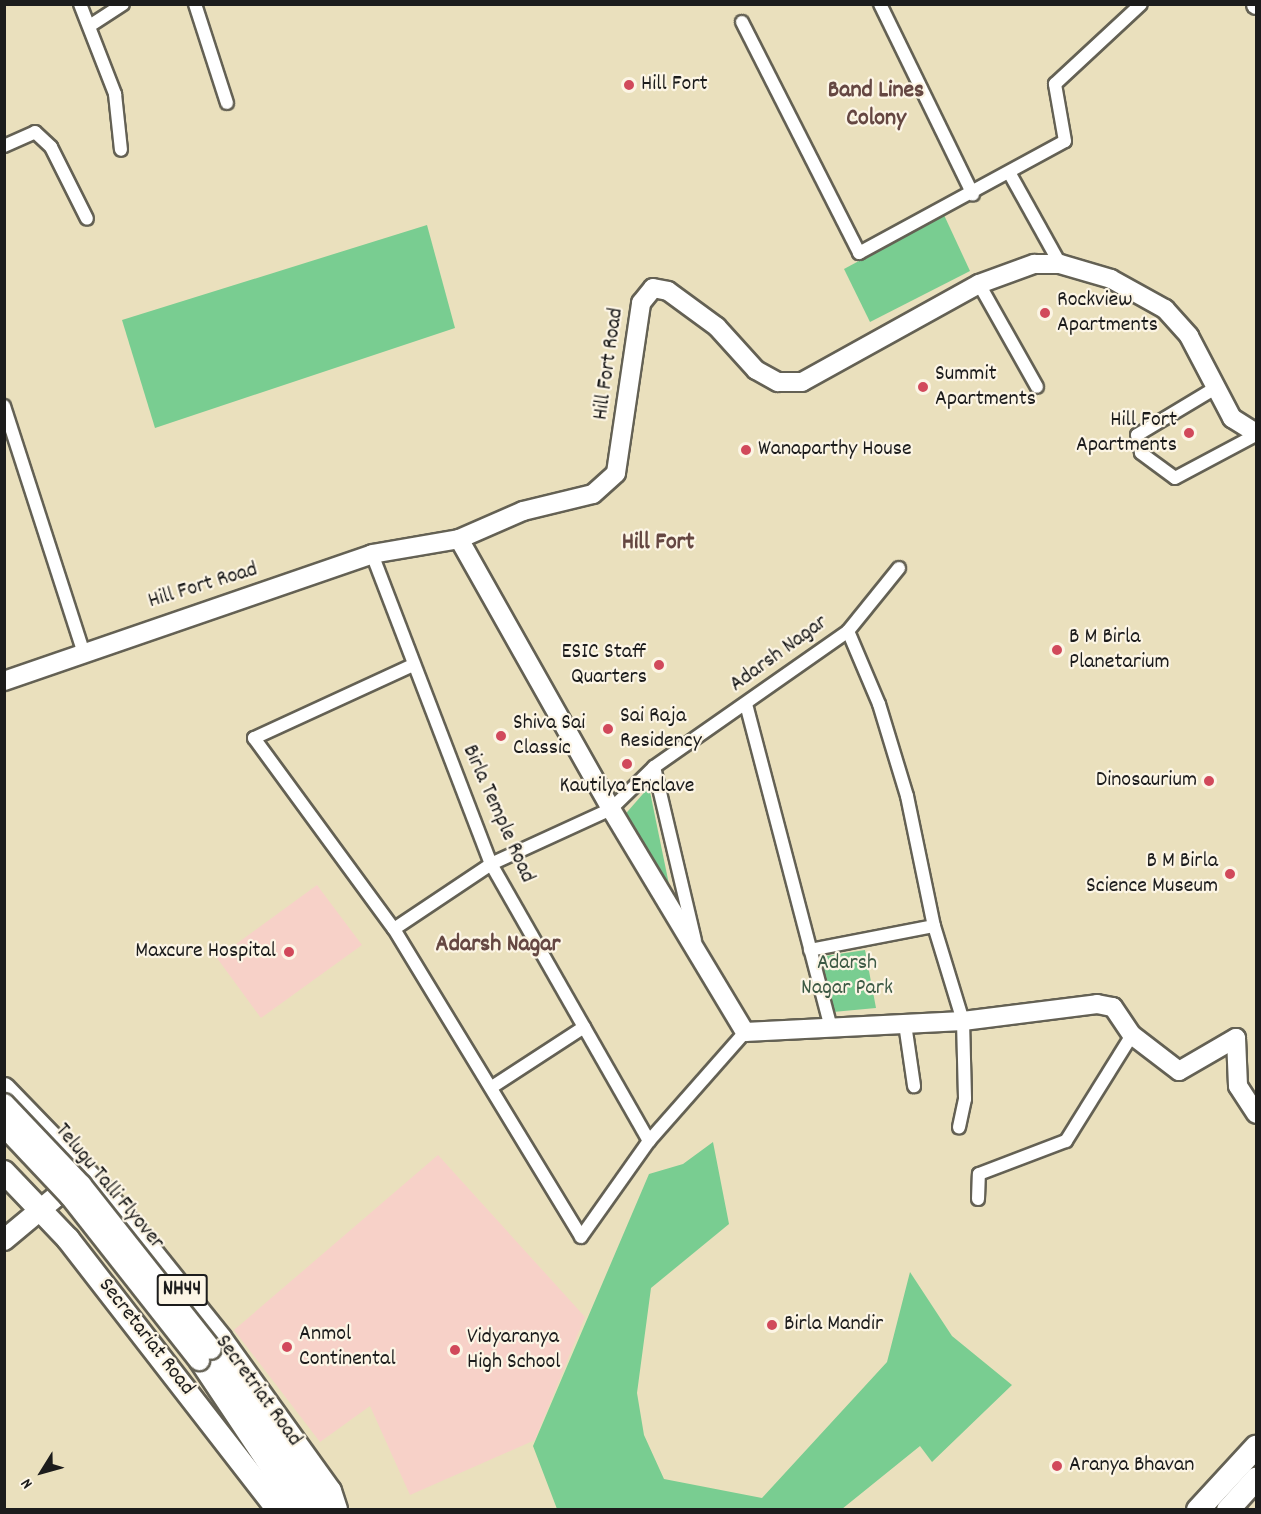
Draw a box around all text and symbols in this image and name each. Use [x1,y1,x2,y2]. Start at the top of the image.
place label: Hill Fort [641,72,708,98]
marker: Hill Fort [622,78,636,92]
district label: Band Lines Colony [828,78,924,134]
place label: Rockview Apartments [1057,287,1158,338]
street label: Hill Fort Road [588,306,630,422]
marker: Rockview Apartments [1038,306,1052,320]
place label: Summit Apartments [935,361,1036,412]
marker: Summit Apartments [916,380,930,394]
place label: Hill Fort Apartments [1076,407,1177,458]
marker: Hill Fort Apartments [1182,426,1196,440]
place label: Wanaparthy House [758,437,912,463]
marker: Wanaparthy House [739,443,753,457]
district label: Hill Fort [622,530,694,558]
street label: Hill Fort Road [145,557,261,615]
street label: Adarsh Nagar [725,610,833,698]
place label: B M Birla Planetarium [1069,624,1170,676]
place label: ESIC Staff Quarters [562,639,647,690]
marker: B M Birla Planetarium [1050,643,1064,657]
marker: ESIC Staff Quarters [652,658,666,672]
place label: Sai Raja Residency [620,703,702,754]
place label: Shiva Sai Classic [513,710,585,762]
marker: Sai Raja Residency [601,722,615,736]
marker: Shiva Sai Classic [494,729,508,743]
street label: Birla Temple Road [456,741,540,887]
marker: Kautilya Enclave [620,757,634,771]
place label: Dinosaurium [1096,768,1197,794]
place label: Kautilya Enclave [559,774,695,800]
marker: Dinosaurium [1202,774,1216,788]
place label: B M Birla Science Museum [1086,848,1218,900]
marker: B M Birla Science Museum [1223,867,1237,881]
district label: Adarsh Nagar [436,932,560,960]
place label: Maxcure Hospital [135,939,276,965]
marker: Maxcure Hospital [280,943,298,961]
park label: Adarsh Nagar Park [801,950,893,1002]
street label: Telugu Talli Flyover [49,1118,169,1256]
road number: NH44 [156,1272,207,1308]
street label: Secretariat Road [92,1273,200,1401]
place label: Birla Mandir [784,1312,883,1338]
marker: Birla Mandir [765,1318,779,1332]
place label: Anmol Continental [299,1321,396,1372]
place label: Vidyaranya High School [467,1324,560,1376]
street label: Secretriat Road [209,1330,307,1452]
marker: Anmol Continental [280,1340,294,1354]
marker: Vidyaranya High School [448,1343,462,1357]
north arrow [12,1442,72,1502]
place label: Aranya Bhavan [1069,1453,1194,1479]
marker: Aranya Bhavan [1050,1459,1064,1473]
text: N [16,1473,39,1493]

